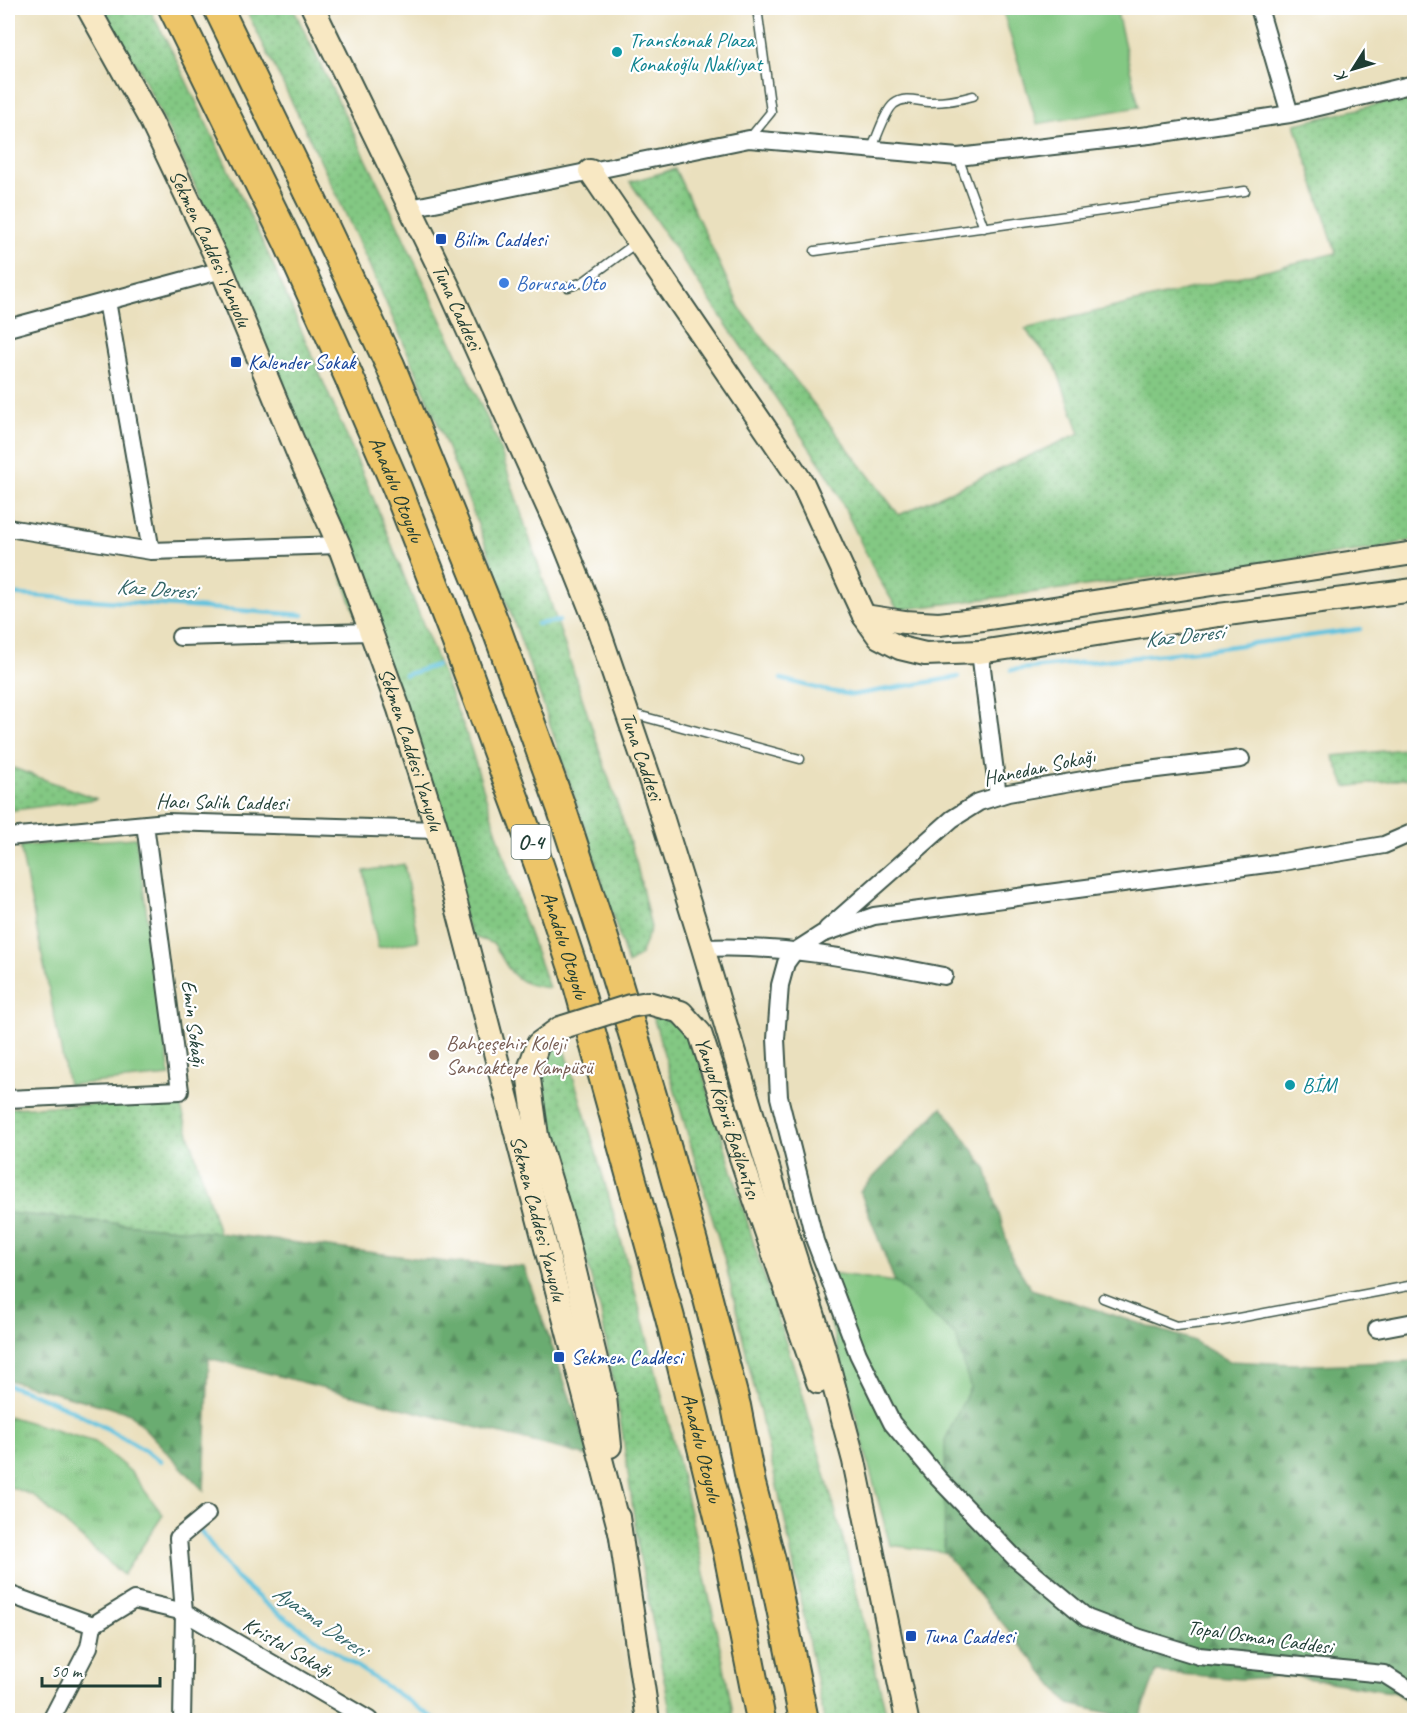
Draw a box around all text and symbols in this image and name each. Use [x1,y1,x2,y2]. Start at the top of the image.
place label: Transkonak Plaza Konakoğlu Nakliyat [629,27,764,77]
north arrow [1323,39,1383,99]
marker: Transkonak Plaza Konakoğlu Nakliyat [610,45,624,59]
text: K [1329,65,1352,87]
street label: Sekmen Caddesi Yanyolu [163,166,258,332]
place label: Bilim Caddesi [453,226,550,252]
marker: Bilim Caddesi [434,232,448,246]
street label: Tuna Caddesi [426,260,489,357]
place label: Borusan Oto [516,270,607,296]
marker: Borusan Oto [497,276,511,290]
place label: Kalender Sokak [248,349,357,375]
marker: Kalender Sokak [229,355,243,369]
street label: Anadolu Otoyolu [363,432,430,547]
water label: Kaz Deresi [116,572,202,606]
water label: Kaz Deresi [1144,617,1230,654]
street label: Sekmen Caddesi Yanyolu [372,664,450,835]
street label: Tuna Caddesi [615,708,670,806]
street label: Hanedan Sokağı [981,742,1098,792]
street label: Hacı Salih Caddesi [156,788,291,816]
road number: O-4 [512,825,550,859]
street label: Anadolu Otoyolu [535,888,595,1003]
street label: Emin Sokağı [176,978,212,1069]
place label: Bahçeşehir Koleji Sancaktepe Kampüsü [446,1030,595,1080]
street label: Yanyol Köprü Bağlantısı [689,1034,767,1203]
marker: Bahçeşehir Koleji Sancaktepe Kampüsü [427,1048,441,1062]
place label: BİM [1302,1072,1338,1098]
marker: BİM [1283,1078,1297,1092]
street label: Sekmen Caddesi Yanyolu [504,1133,573,1305]
place label: Sekmen Caddesi [571,1344,685,1370]
marker: Sekmen Caddesi [552,1350,566,1364]
street label: Anadolu Otoyolu [676,1390,728,1507]
water label: Ayazma Deresi [267,1578,376,1666]
street label: Kristal Sokağı [239,1611,338,1684]
street label: Topal Osman Caddesi [1186,1614,1337,1660]
place label: Tuna Caddesi [923,1623,1018,1649]
marker: Tuna Caddesi [904,1629,918,1643]
scale bar [42,1650,160,1688]
text: 50 m [51,1660,84,1682]

